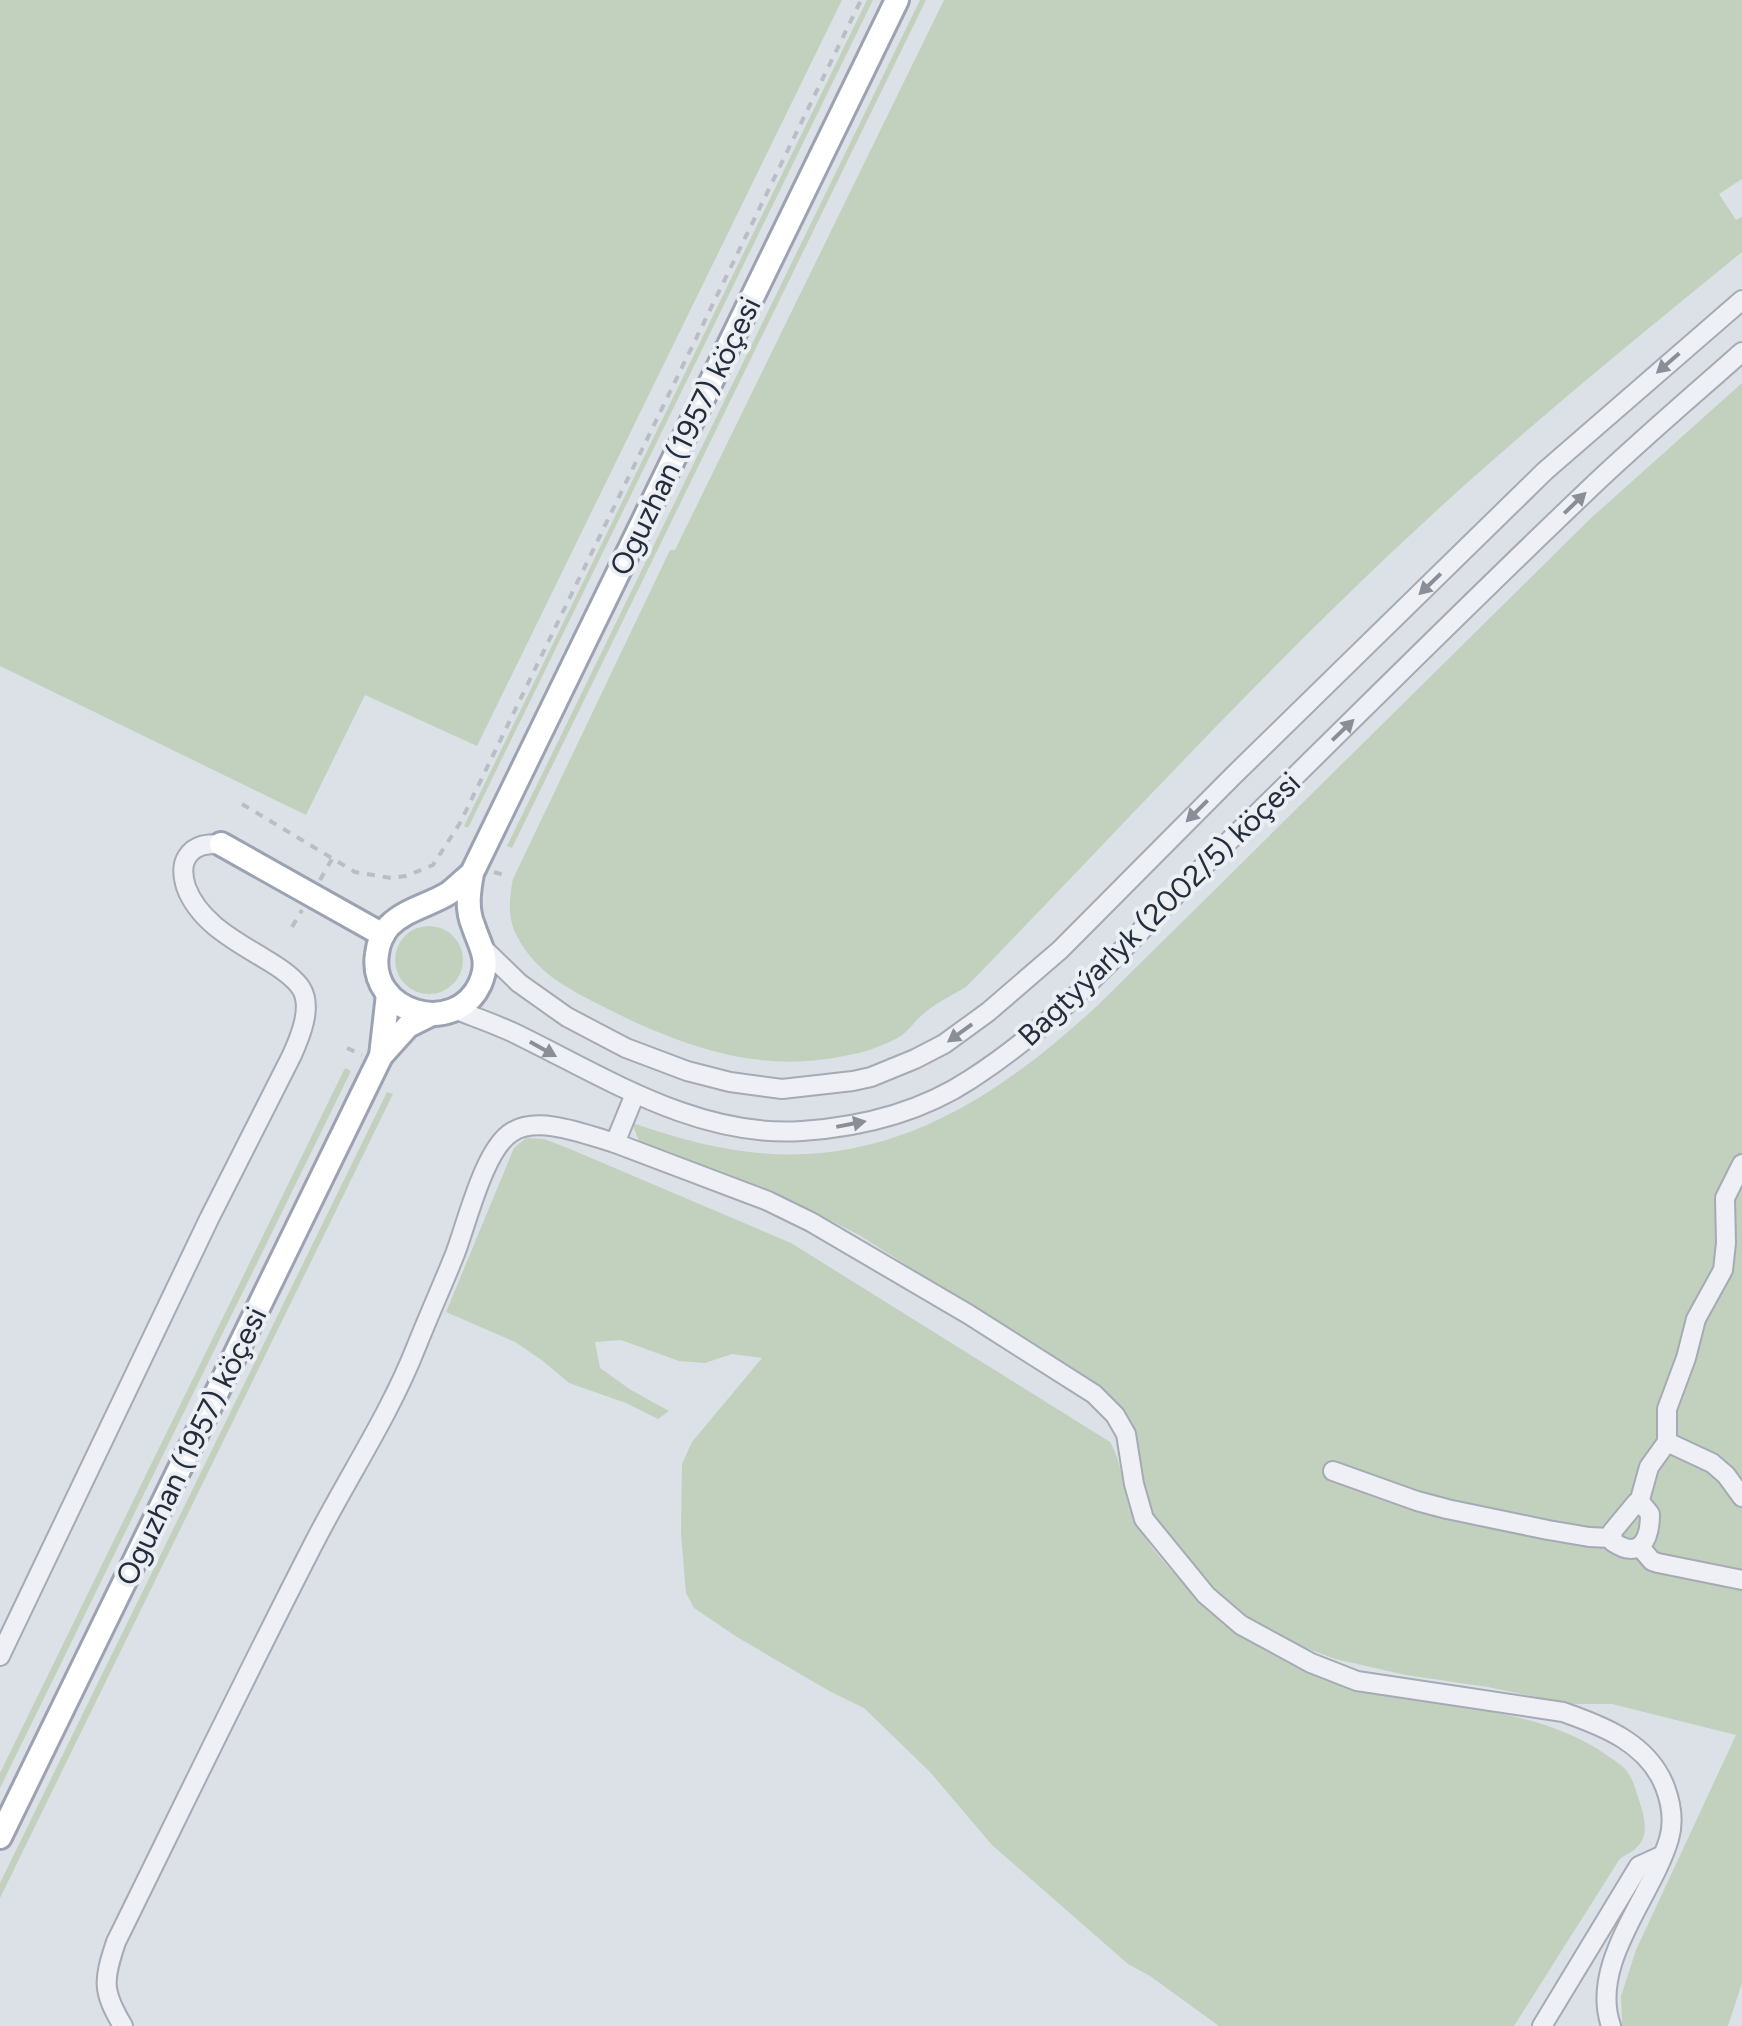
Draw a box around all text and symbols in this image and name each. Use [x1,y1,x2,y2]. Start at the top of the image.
street label: Oguzhan (1957) köçesi [602,291,768,581]
one-way arrow [1656,352,1681,374]
one-way arrow [1563,491,1587,515]
one-way arrow [1418,572,1442,596]
one-way arrow [1330,719,1354,742]
street label: Bagtyýarlyk (2002/5) köçesi [1010,764,1308,1054]
one-way arrow [1186,799,1210,823]
one-way arrow [947,1022,973,1042]
one-way arrow [529,1039,557,1057]
one-way arrow [836,1116,868,1131]
street label: Oguzhan (1957) köçesi [108,1301,274,1591]

